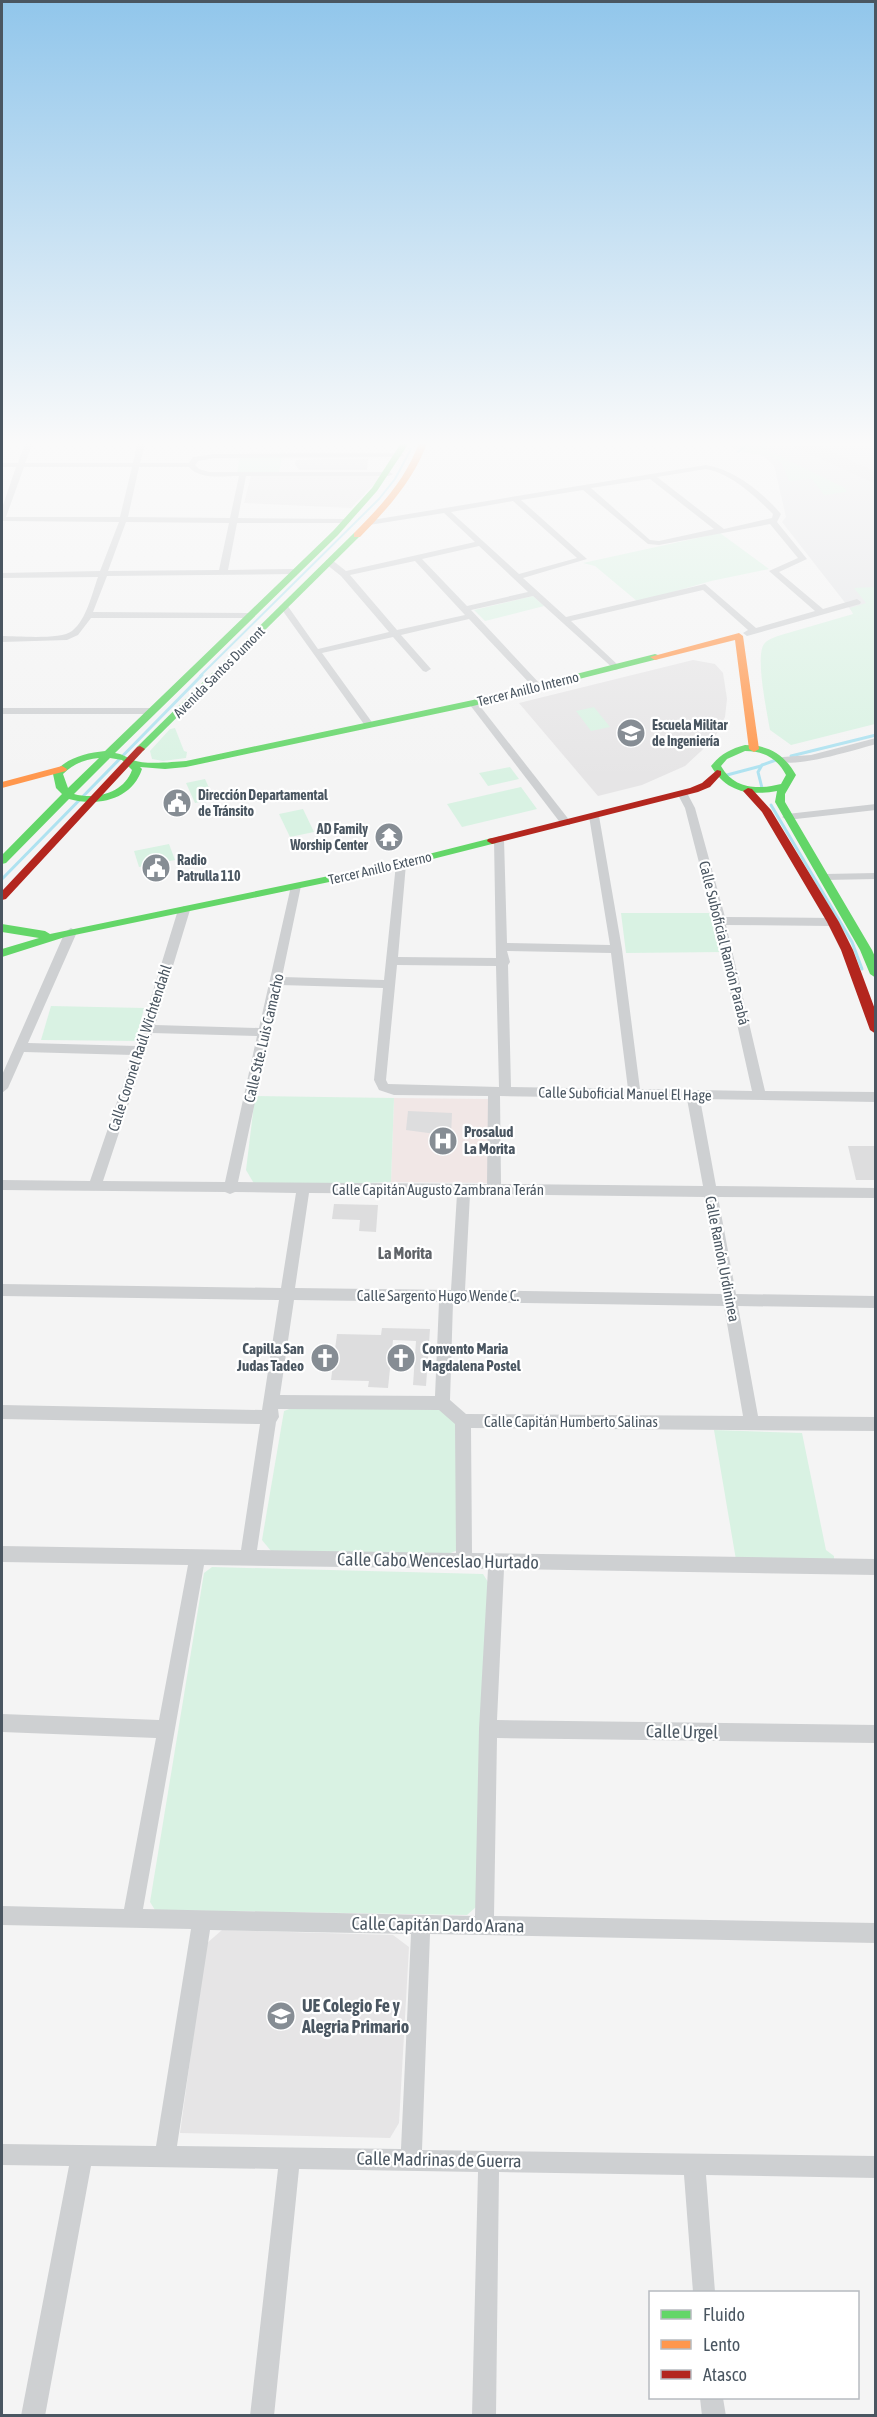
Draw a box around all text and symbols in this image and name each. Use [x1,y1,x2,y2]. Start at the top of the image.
street label: Avenida Santos Dumont [170,623,268,721]
street label: Tercer Anillo Interno [476,669,580,709]
school or university icon: Escuela Militar de Ingeniería [615,717,647,749]
place label: Escuela Militar de Ingeniería [652,717,728,749]
public building icon: Dirección Departamental de Tránsito [161,787,193,819]
place label: Dirección Departamental de Tránsito [198,787,328,819]
place label: AD Family Worship Center [289,821,369,853]
temple icon: AD Family Worship Center [373,821,405,853]
street label: Tercer Anillo Externo [327,848,433,888]
public building icon: Radio Patrulla 110 [140,852,172,884]
place label: Radio Patrulla 110 [177,852,241,884]
street label: Calle Suboficial Ramón Parabá [696,859,753,1027]
street label: Calle Coronel Raúl Wichtendahl [105,962,175,1133]
street label: Calle Stte. Luis Camacho [240,972,287,1104]
street label: Calle Suboficial Manuel El Hage [538,1083,712,1104]
place label: Prosalud La Morita [464,1123,515,1157]
hospital icon: Prosalud La Morita [427,1125,459,1157]
street label: Calle Capitán Augusto Zambrana Terán [332,1181,544,1198]
street label: Calle Ramón Urdininea [702,1195,743,1323]
district label: La Morita [378,1244,432,1262]
street label: Calle Sargento Hugo Wende C. [357,1287,519,1304]
place label: Capilla San Judas Tadeo [236,1340,304,1374]
place label: Convento Maria Magdalena Postel [422,1340,522,1374]
church icon: Capilla San Judas Tadeo [309,1342,341,1374]
church icon: Convento Maria Magdalena Postel [385,1342,417,1374]
street label: Calle Capitán Humberto Salinas [484,1413,658,1430]
street label: Calle Cabo Wenceslao Hurtado [337,1548,539,1573]
street label: Calle Urgel [646,1720,719,1743]
street label: Calle Capitán Dardo Arana [351,1912,525,1937]
place label: UE Colegio Fe y Alegria Primario [301,1995,409,2037]
school or university icon: UE Colegio Fe y Alegria Primario [265,2000,297,2032]
street label: Calle Madrinas de Guerra [356,2148,522,2171]
legend [649,2291,859,2399]
text: Fluido [703,2304,745,2325]
text: Lento [703,2334,740,2355]
text: Atasco [703,2364,747,2385]

